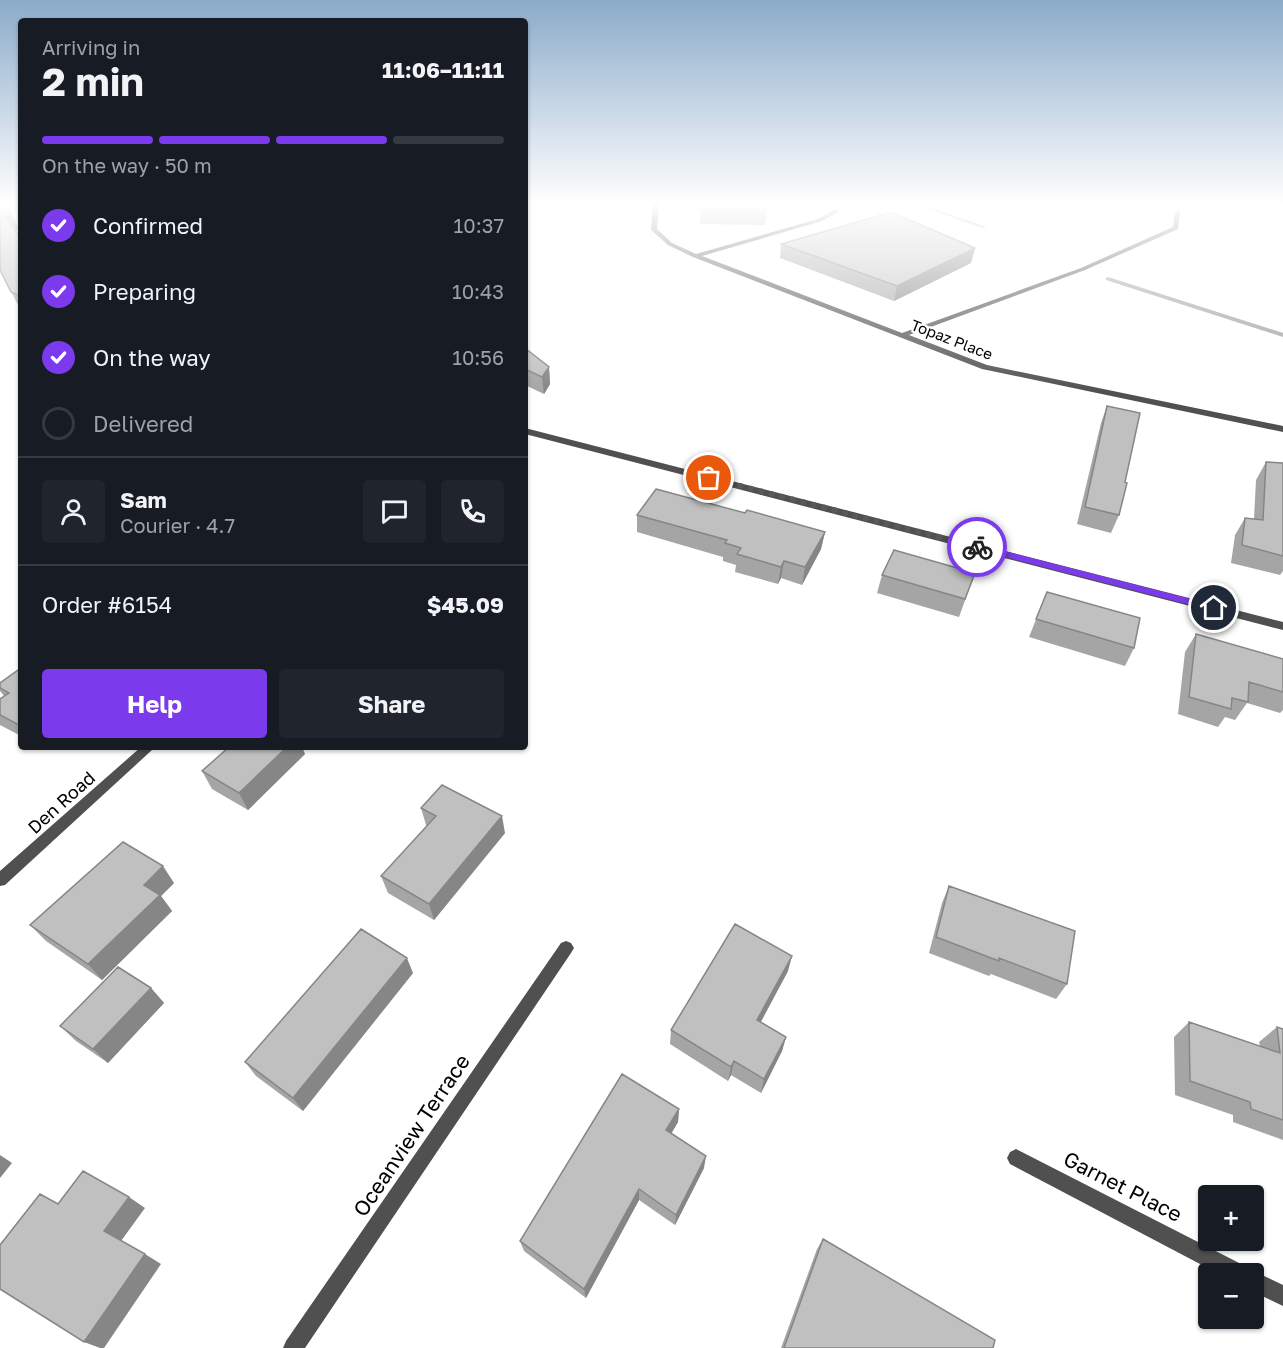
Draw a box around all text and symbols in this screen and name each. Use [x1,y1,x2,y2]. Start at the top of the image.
text: Arriving in [42,35,140,59]
text: 11:06–11:11 [382,56,504,83]
text: 2 min [42,58,144,105]
text: On the way · 50 m [42,153,212,177]
icon: check [42,209,75,242]
text: Confirmed [93,212,203,239]
text: 10:37 [454,213,504,237]
icon: check [42,275,75,308]
text: Preparing [93,278,196,305]
text: 10:43 [452,279,504,303]
street label: Topaz Place [909,315,996,363]
icon: check [42,341,75,374]
text: On the way [93,344,211,371]
text: 10:56 [452,345,504,369]
text: Delivered [93,410,193,437]
pin [683,452,734,503]
icon: bag [692,461,725,494]
button: person [42,480,105,543]
button: chat [363,480,426,543]
button: phone [441,480,504,543]
text: Sam [120,486,167,513]
text: Courier · 4.7 [120,513,235,537]
courier [947,517,1007,577]
icon: bike [961,531,994,564]
pin [1188,582,1239,633]
text: Order #6154 [42,591,172,618]
text: $45.09 [427,591,504,618]
icon: home [1197,591,1230,624]
button: Help [42,669,267,738]
button: Share [279,669,504,738]
street label: Den Road [23,766,99,838]
street label: Oceanview Terrace [347,1049,475,1221]
street label: Garnet Place [1059,1145,1187,1227]
map controls [1198,1185,1264,1329]
button: + [1198,1185,1264,1251]
button: − [1198,1263,1264,1329]

